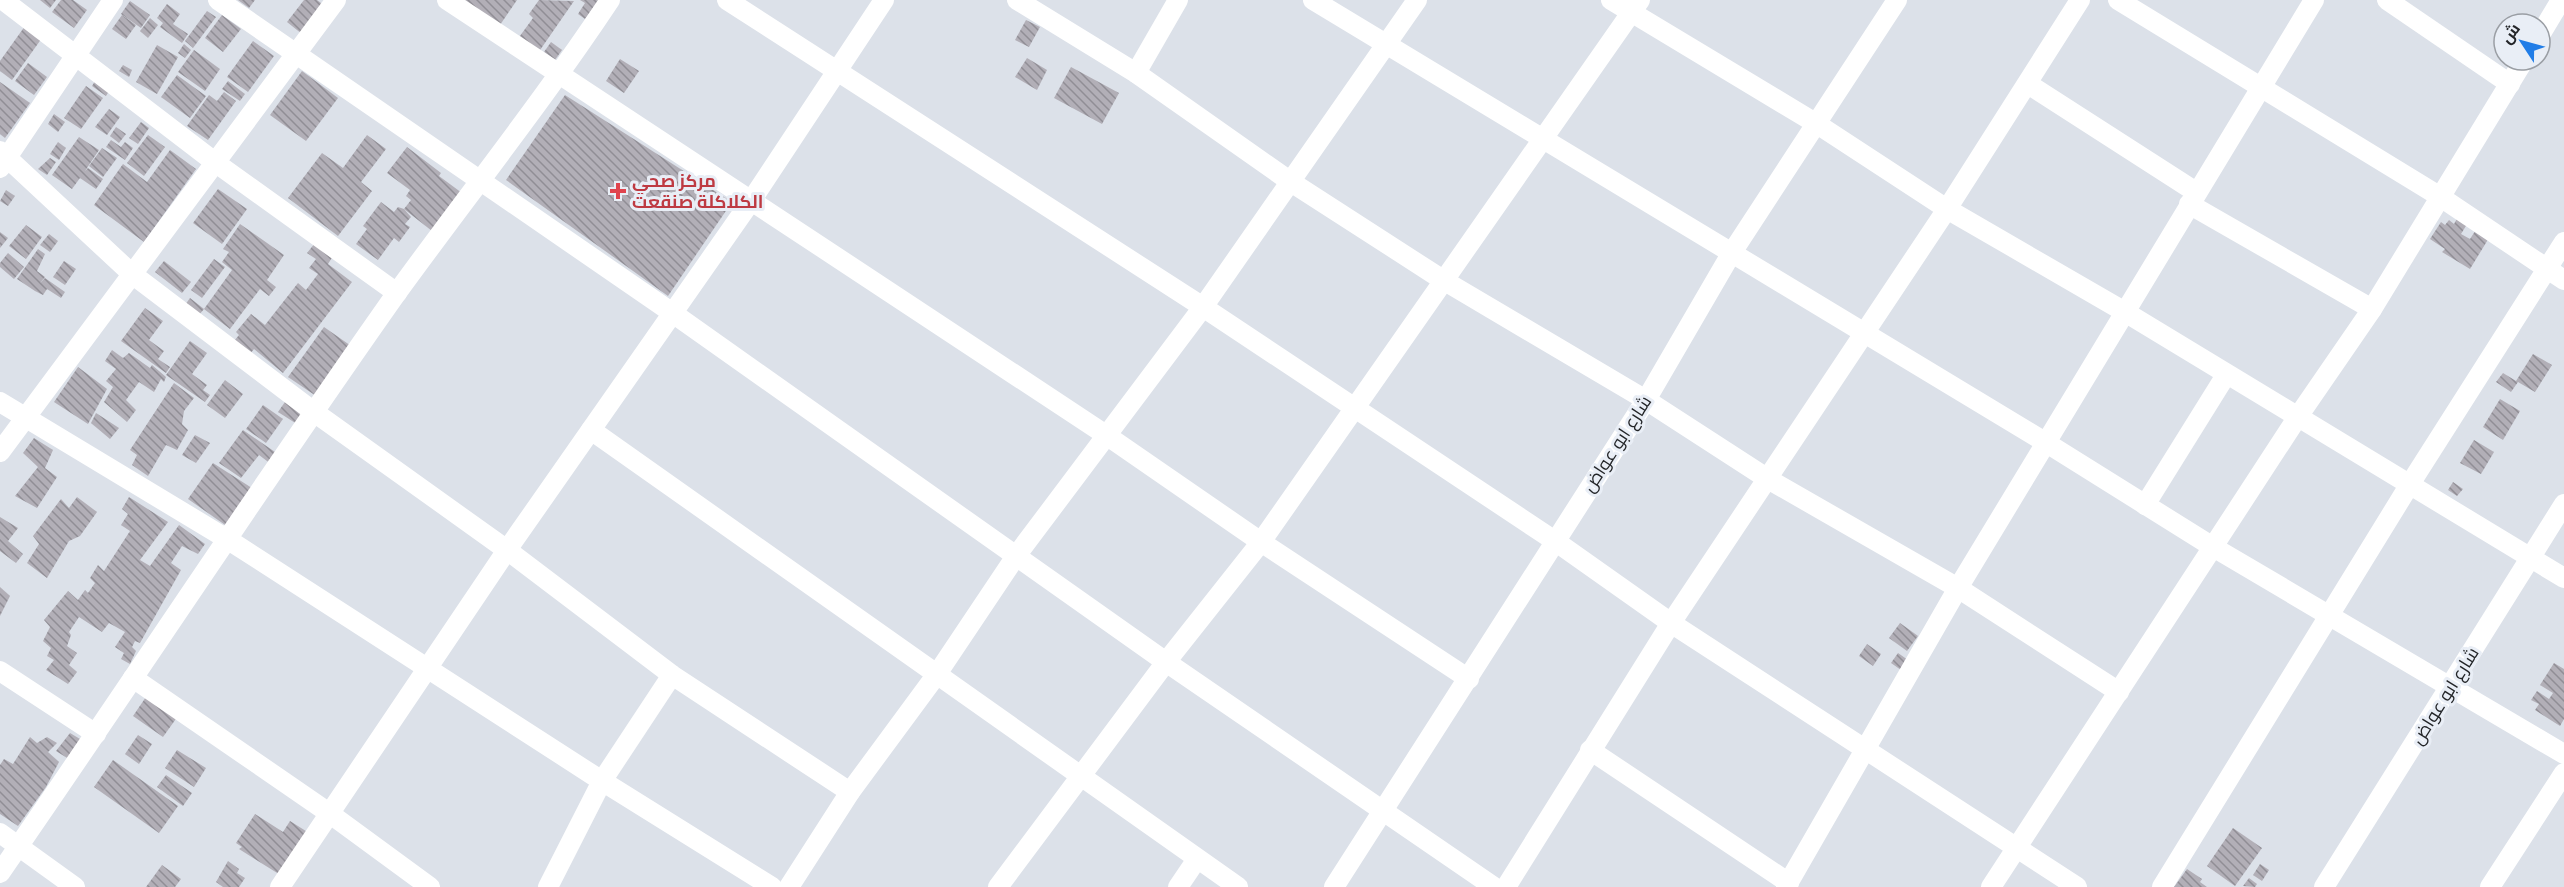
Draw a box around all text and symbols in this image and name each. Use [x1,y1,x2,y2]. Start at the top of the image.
north arrow [2492,12,2552,72]
text: ش [2497,20,2524,47]
place label: مركز صحي الكلاكلة صنقعت [632,170,763,213]
marker: مركز صحي الكلاكلة صنقعت [609,182,627,200]
street label: شارع ابو عواض [1578,392,1657,497]
street label: شارع ابو عواض [2406,643,2485,749]

